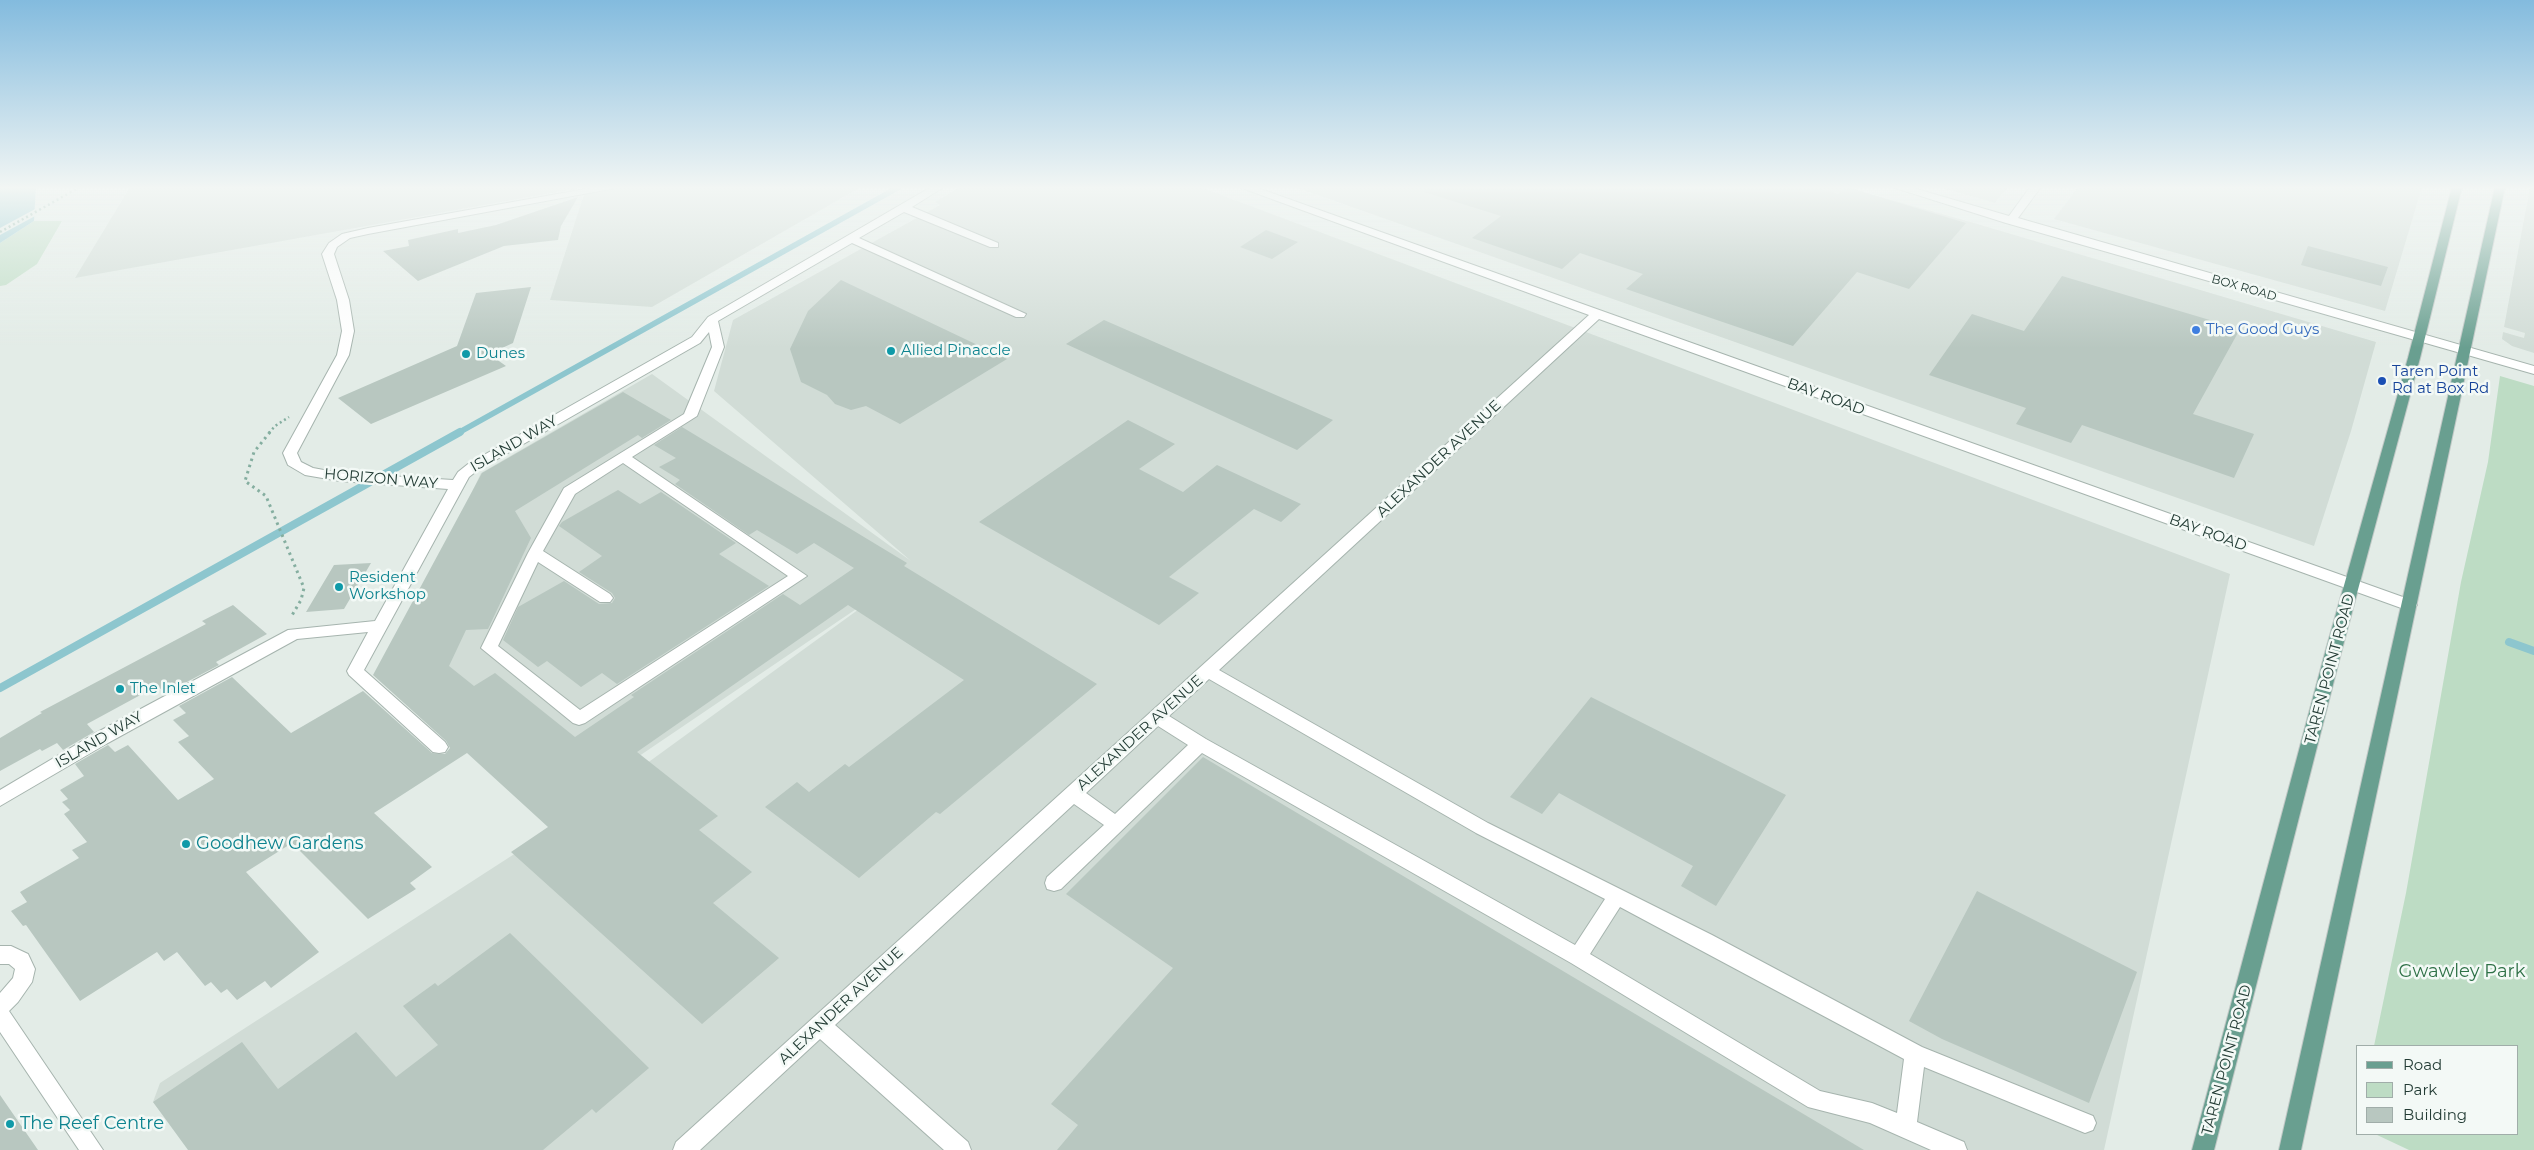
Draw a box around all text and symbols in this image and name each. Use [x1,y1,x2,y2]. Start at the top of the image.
street label: BOX ROAD [2210,272,2278,304]
place label: The Good Guys [2206,321,2319,339]
marker: The Good Guys [2190,324,2202,336]
place label: Allied Pinaccle [901,342,1011,360]
place label: Dunes [476,345,525,363]
marker: Allied Pinaccle [885,345,897,357]
marker: Dunes [460,348,472,360]
place label: Taren Point Rd at Box Rd [2392,363,2489,398]
street label: BAY ROAD [1785,375,1867,419]
marker: Taren Point Rd at Box Rd [2376,375,2388,387]
street label: ALEXANDER AVENUE [1373,397,1505,521]
street label: ISLAND WAY [467,412,561,476]
street label: HORIZON WAY [323,465,439,493]
street label: BAY ROAD [2167,511,2249,555]
place label: Resident Workshop [349,569,426,604]
marker: Resident Workshop [333,581,345,593]
street label: TAREN POINT ROAD [2301,592,2359,746]
street label: ALEXANDER AVENUE [1073,672,1207,794]
place label: The Inlet [130,680,196,698]
marker: The Inlet [114,683,126,695]
street label: ISLAND WAY [52,708,146,772]
place label: Goodhew Gardens [196,833,364,855]
marker: Goodhew Gardens [180,838,192,850]
street label: ALEXANDER AVENUE [775,944,907,1068]
park label: Gwawley Park [2399,961,2525,983]
street label: TAREN POINT ROAD [2198,983,2256,1137]
legend [2356,1045,2519,1135]
text: Road [2403,1055,2442,1074]
text: Park [2403,1080,2437,1099]
text: Building [2403,1105,2467,1124]
place label: The Reef Centre [20,1113,164,1135]
marker: The Reef Centre [4,1118,16,1130]

